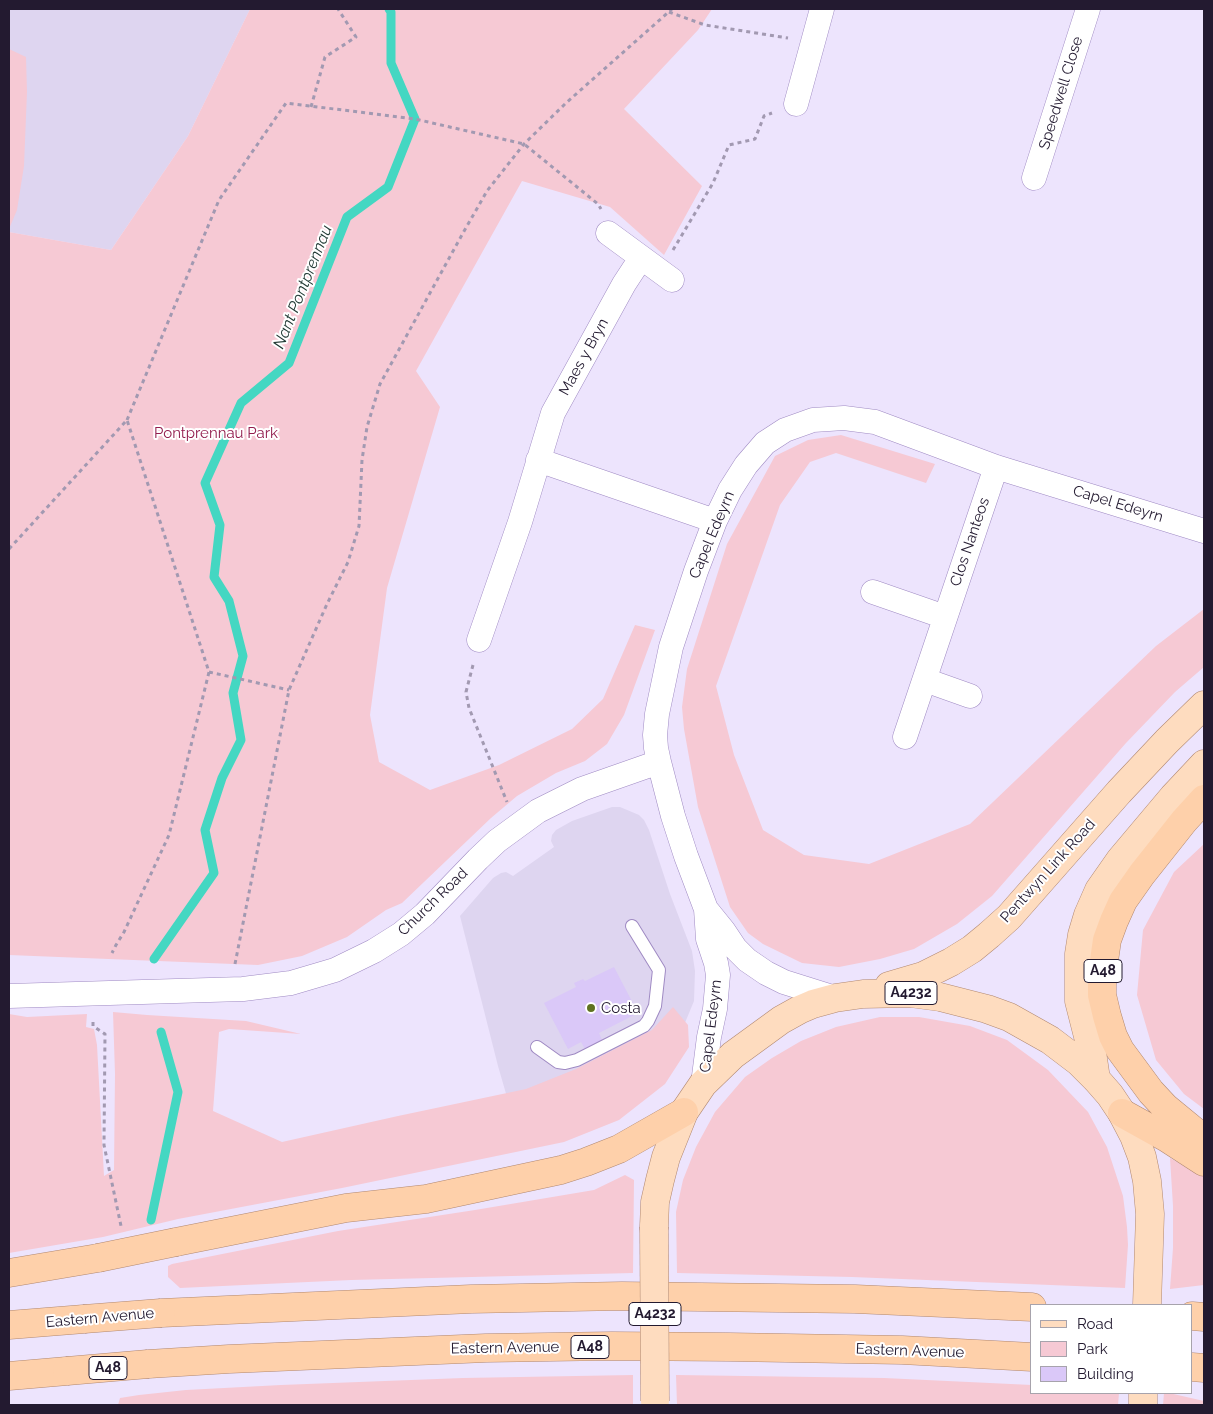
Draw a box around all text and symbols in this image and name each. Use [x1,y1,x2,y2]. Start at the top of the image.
street label: Speedwell Close [1035,34,1087,152]
water label: Nant Pontprennau [269,222,337,352]
street label: Maes y Bryn [555,315,613,399]
park label: Pontprennau Park [154,424,278,442]
street label: Capel Edeyrn [1071,482,1165,526]
street label: Capel Edeyrn [685,488,739,582]
street label: Clos Nanteos [946,495,994,589]
street label: Pentwyn Link Road [997,816,1099,926]
street label: Church Road [394,864,472,940]
road number: A48 [1084,959,1122,982]
street label: Capel Edeyrn [696,979,726,1073]
road number: A4232 [885,981,937,1004]
place label: Costa [601,999,641,1017]
marker: Costa [585,1002,597,1014]
road number: A4232 [629,1302,681,1326]
street label: Eastern Avenue [45,1304,155,1332]
legend [1030,1304,1193,1394]
text: Road [1077,1315,1113,1333]
road number: A48 [571,1335,609,1358]
street label: Eastern Avenue [451,1338,559,1358]
street label: Eastern Avenue [855,1340,965,1362]
text: Park [1077,1340,1108,1358]
road number: A48 [89,1356,127,1380]
text: Building [1077,1365,1134,1383]

